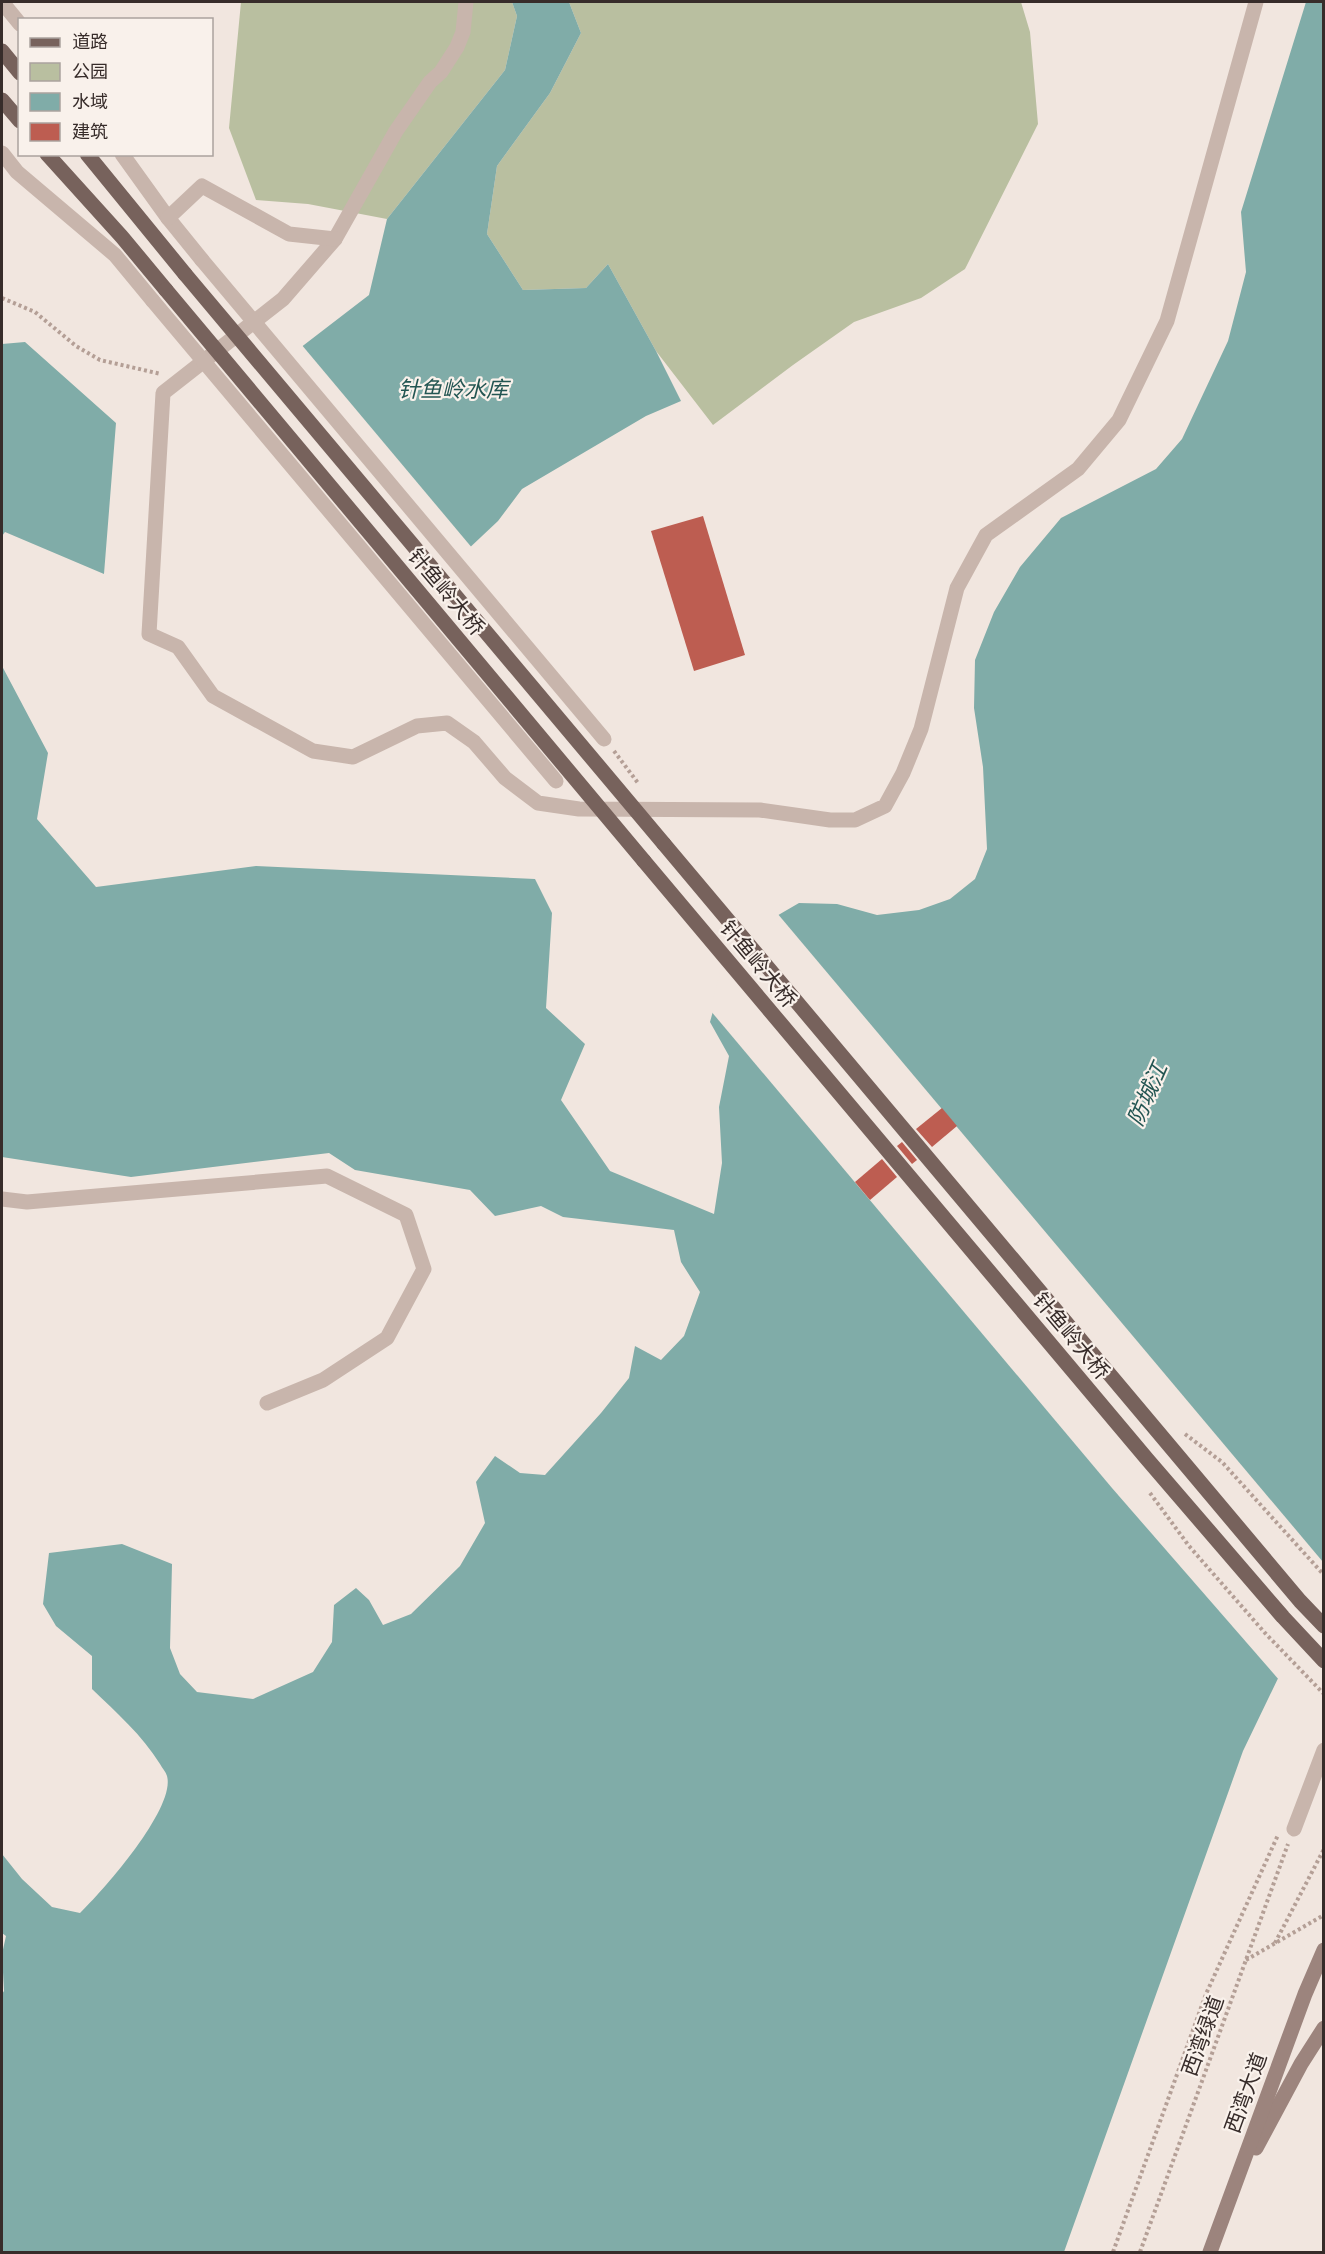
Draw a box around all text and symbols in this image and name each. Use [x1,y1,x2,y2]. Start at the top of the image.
legend [18,18,213,156]
text: 道路 [72,30,108,53]
text: 公园 [72,60,108,83]
text: 水域 [72,90,108,113]
text: 建筑 [72,120,108,143]
water label: 针鱼岭水库 [398,375,512,403]
street label: 针鱼岭大桥 [403,543,490,640]
street label: 针鱼岭大桥 [715,915,802,1012]
water label: 防城江 [1121,1056,1174,1130]
street label: 针鱼岭大桥 [1028,1287,1115,1384]
street label: 西湾绿道 [1175,1992,1229,2080]
street label: 西湾大道 [1218,2049,1272,2137]

